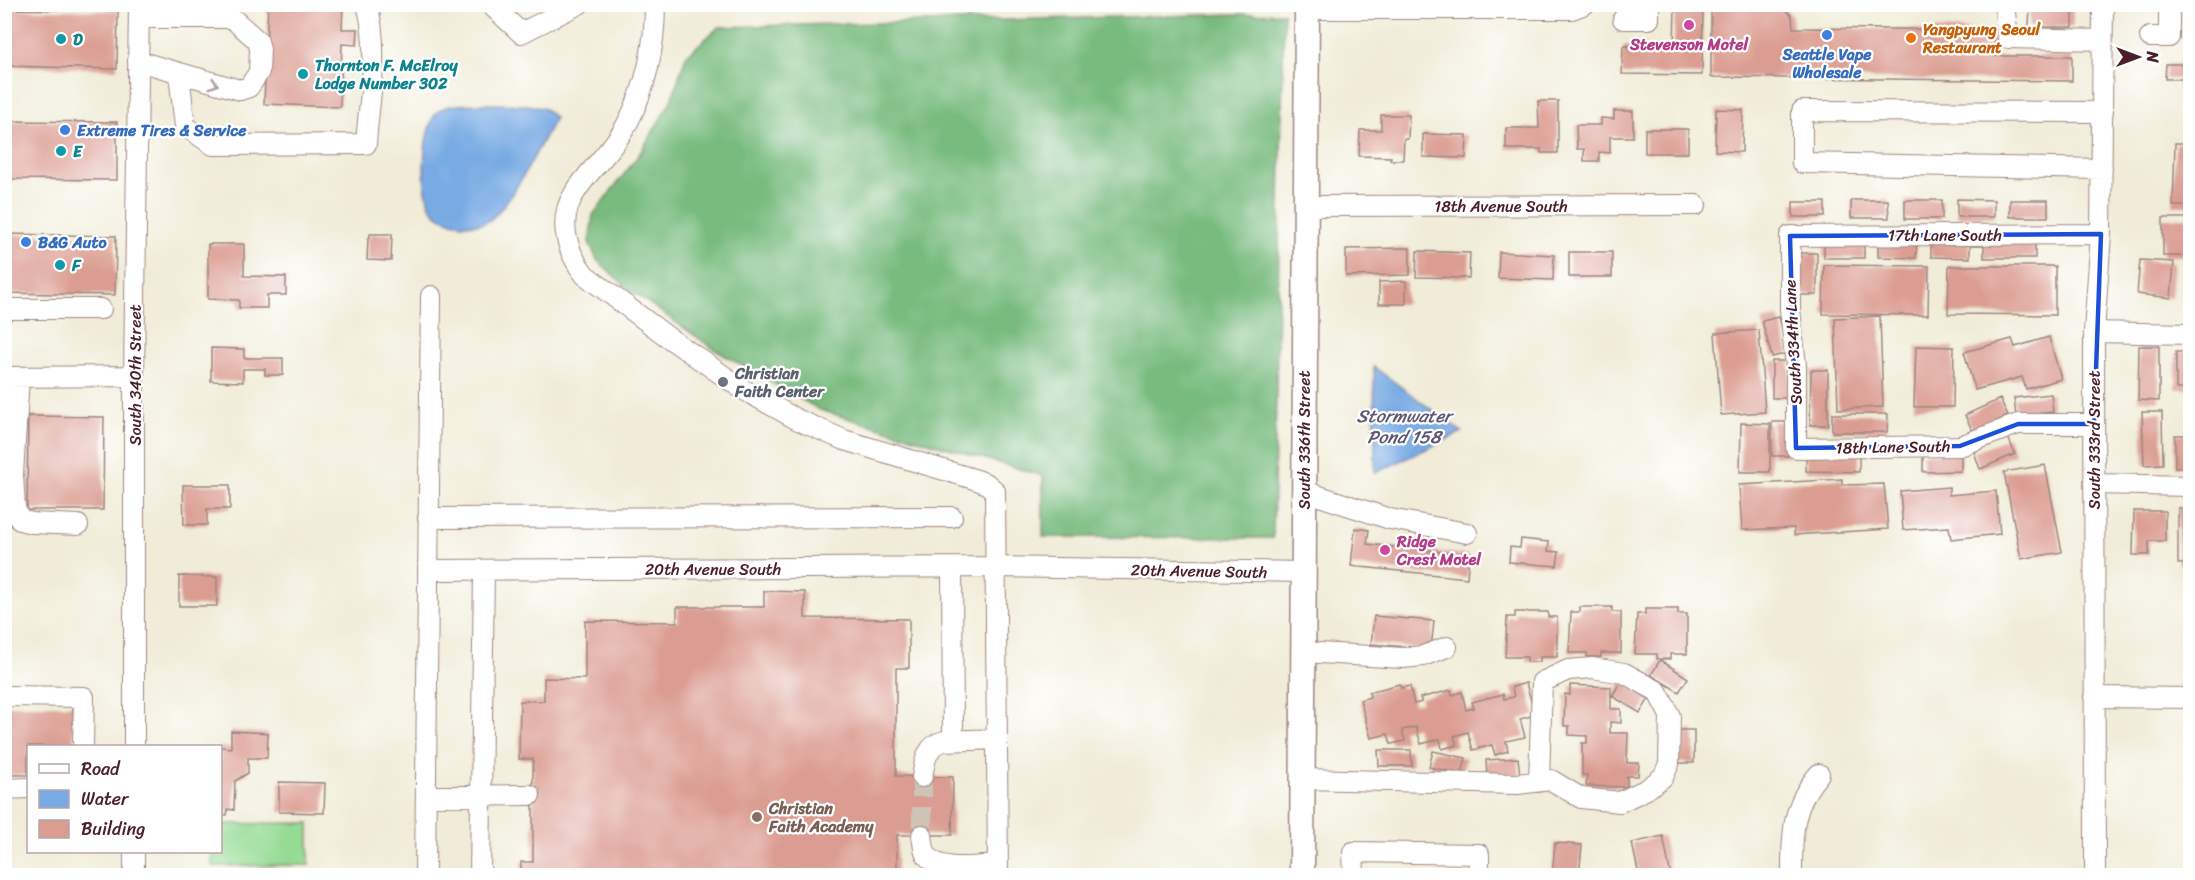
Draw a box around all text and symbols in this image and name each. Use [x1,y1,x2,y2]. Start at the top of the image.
place label: Yangpyung Seoul Restaurant [1922,15,2042,62]
marker: Stevenson Motel [1682,18,1696,32]
place label: D [73,25,83,54]
north arrow [2108,27,2168,87]
marker: Seattle Vape Wholesale [1820,28,1834,42]
place label: Stevenson Motel [1629,30,1749,59]
marker: Yangpyung Seoul Restaurant [1904,31,1918,45]
marker: D [54,32,68,46]
place label: Seattle Vape Wholesale [1781,40,1872,87]
text: N [2138,50,2167,63]
place label: Thornton F. McElroy Lodge Number 302 [315,51,458,98]
marker: Thornton F. McElroy Lodge Number 302 [296,67,310,81]
one-way arrow [208,77,219,89]
place label: Extreme Tires & Service [77,116,247,145]
marker: Extreme Tires & Service [58,123,72,137]
place label: E [73,137,83,166]
marker: E [54,144,68,158]
street label: 18th Avenue South [1434,192,1568,221]
street label: 17th Lane South [1888,221,2002,250]
place label: B&G Auto [38,228,107,257]
marker: B&G Auto [19,235,33,249]
place label: F [71,251,82,280]
marker: F [53,258,67,272]
street label: South 334th Lane [1775,279,1811,405]
street label: South 340th Street [121,304,150,446]
place label: Christian Faith Center [734,359,825,406]
street label: South 336th Street [1290,371,1319,509]
street label: South 333rd Street [2080,371,2109,509]
marker: Christian Faith Center [716,375,730,389]
water label: Stormwater Pond 158 [1357,400,1455,453]
street label: 18th Lane South [1836,432,1950,462]
place label: Ridge Crest Motel [1396,527,1482,574]
marker: Ridge Crest Motel [1378,543,1392,557]
street label: 20th Avenue South [645,555,781,584]
street label: 20th Avenue South [1131,555,1267,587]
legend [27,745,222,853]
text: Road [81,753,121,785]
text: Water [81,783,130,815]
place label: Christian Faith Academy [768,794,874,841]
marker: Christian Faith Academy [750,810,764,824]
text: Building [81,813,145,845]

